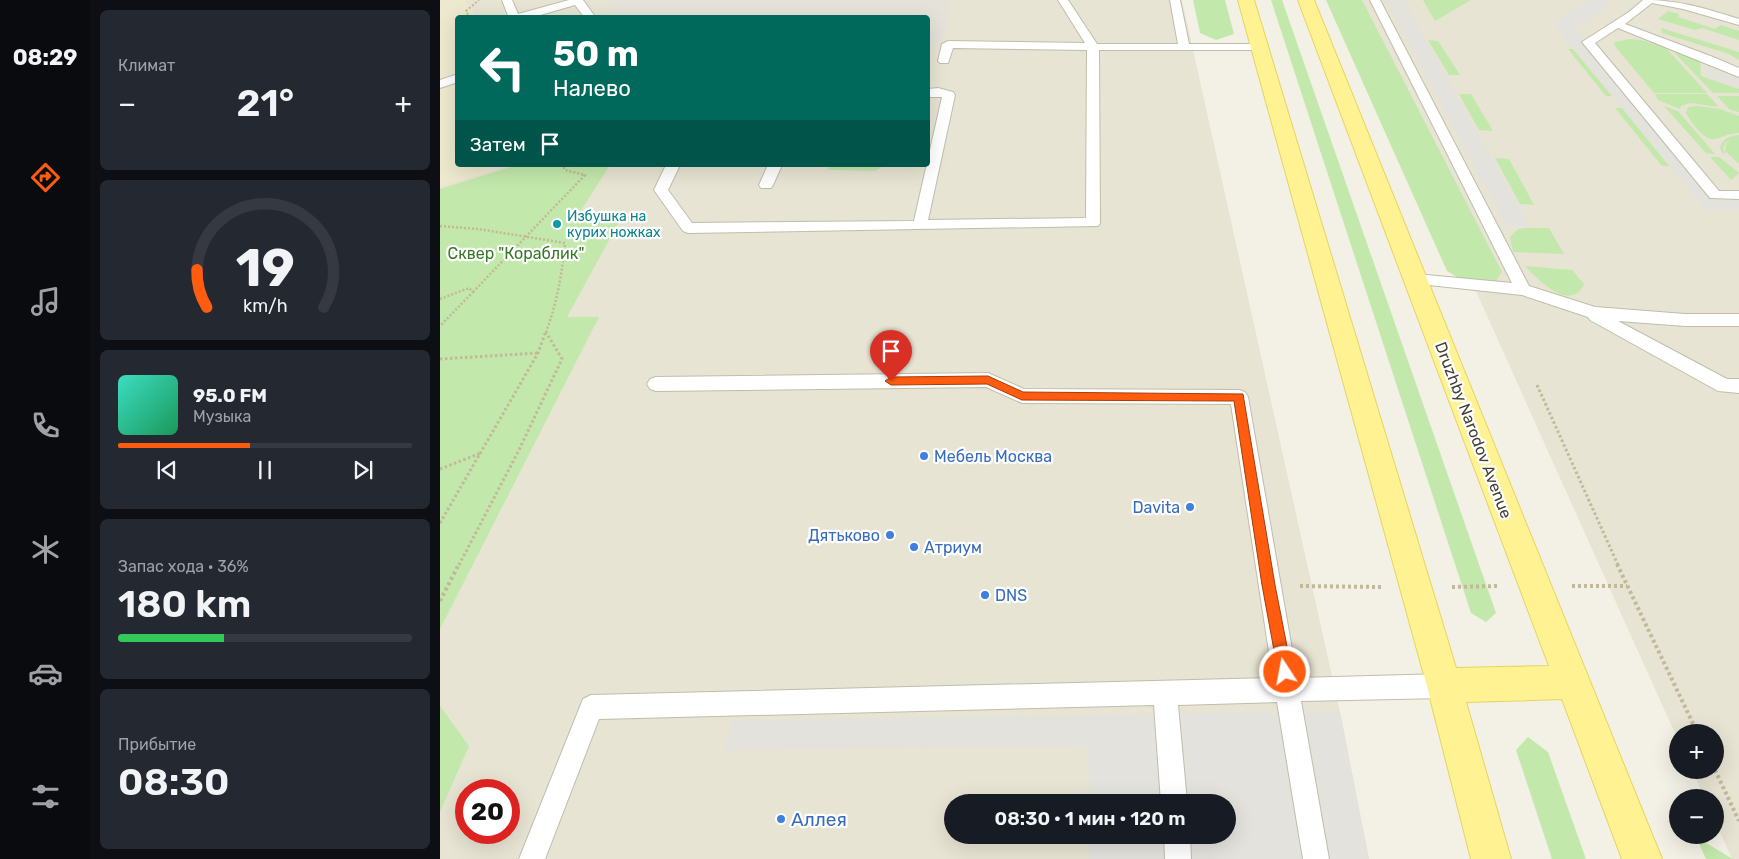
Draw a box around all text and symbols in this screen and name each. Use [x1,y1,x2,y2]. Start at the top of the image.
text: 50 m [553,33,639,75]
icon: left [470,35,535,100]
text: 08:29 [13,44,77,71]
text: Климат [118,56,175,75]
text: Налево [553,75,631,102]
text: 21° [237,80,294,126]
text: − [118,87,136,120]
text: + [395,87,412,120]
icon: arrive [536,130,564,158]
text: Затем [470,133,526,156]
icon: directions [28,160,63,195]
place label: Избушка на курих ножках [567,208,661,241]
marker: Избушка на курих ножках [551,218,563,230]
text: 19 [235,237,295,299]
park label: Сквер "Кораблик" [448,244,584,263]
icon: music [28,284,63,319]
text: km/h [243,295,287,316]
pin [870,330,912,381]
icon: arrive [877,337,905,365]
street label: Druzhby Narodov Avenue [1431,339,1516,521]
text: 95.0 FM [193,384,267,407]
text: Музыка [193,407,251,426]
icon: phone [28,408,63,443]
place label: Мебель Москва [934,447,1052,466]
marker: Мебель Москва [918,450,930,462]
icon: previous [153,456,181,484]
icon: pause [251,456,279,484]
icon: next [349,456,377,484]
place label: Davita [1132,498,1180,517]
marker: Davita [1184,501,1196,513]
place label: Дятьково [808,526,880,545]
marker: Дятьково [884,529,896,541]
icon: climate [28,532,63,567]
place label: Атриум [924,538,982,557]
marker: Атриум [908,541,920,553]
text: Запас хода · 36% [118,557,249,576]
text: 180 km [118,581,251,627]
place label: DNS [995,586,1027,605]
marker: DNS [979,589,991,601]
position arrow [1258,645,1310,697]
icon: car [28,656,63,691]
map controls [1669,724,1724,844]
button: + [1669,724,1724,779]
text: Прибытие [118,735,196,754]
text: 08:30 [118,759,229,805]
icon: filters [28,779,63,814]
speed limit sign: 20 [455,779,520,844]
button: − [1669,789,1724,844]
text: 08:30 · 1 мин · 120 m [994,807,1186,830]
place label: Аллея [791,808,847,831]
marker: Аллея [775,813,787,825]

